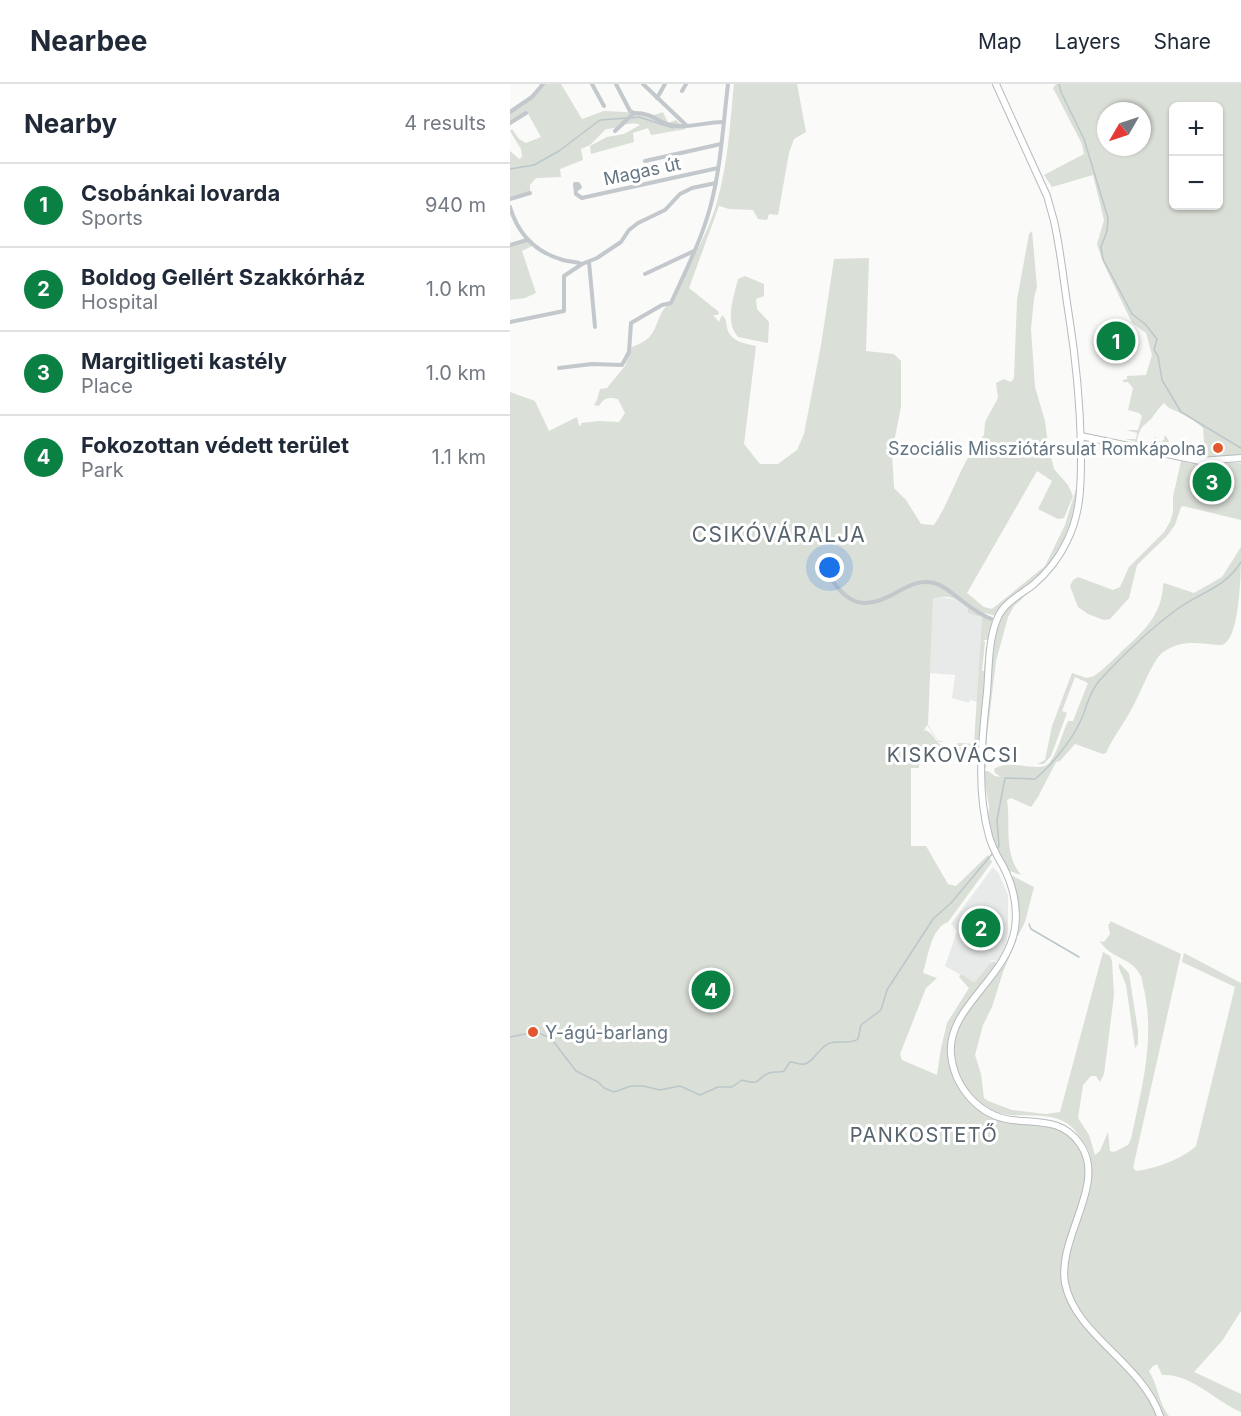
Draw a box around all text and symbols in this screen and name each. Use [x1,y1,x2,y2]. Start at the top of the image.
text: Nearbee [30,24,147,58]
text: Map [978,29,1022,54]
text: Layers [1055,29,1121,54]
text: Share [1154,29,1211,54]
north arrow [1097,102,1151,156]
map controls [1169,102,1223,210]
button: + [1169,102,1223,156]
text: Nearby [24,108,117,139]
text: 4 results [404,111,486,135]
street label: Magas út [601,153,683,189]
button: − [1169,156,1223,210]
text: Csobánkai lovarda [81,180,280,206]
text: 1 [39,193,48,217]
text: 940 m [425,193,486,217]
text: Sports [81,206,143,230]
text: Boldog Gellért Szakkórház [81,264,365,290]
text: 2 [37,277,50,301]
text: 1.0 km [426,277,486,301]
text: Hospital [81,290,158,314]
pin: 1 [1096,318,1136,364]
text: Margitligeti kastély [81,348,287,374]
text: 3 [37,361,50,385]
text: 1.0 km [426,361,486,385]
text: Place [81,374,133,398]
text: Fokozottan védett terület [81,432,349,458]
place label: Szociális Missziótársulat Romkápolna [888,438,1206,459]
marker: Szociális Missziótársulat Romkápolna [1211,441,1225,455]
text: 4 [37,445,50,469]
text: 1.1 km [432,445,486,469]
text: Park [81,458,124,482]
pin: 3 [1192,460,1232,504]
district label: CSIKÓVÁRALJA [692,521,866,547]
your location [815,553,844,582]
district label: KISKOVÁCSI [887,742,1019,767]
pin: 2 [962,906,1000,950]
pin: 4 [692,968,730,1012]
place label: Y-ágú-barlang [545,1022,668,1043]
marker: Y-ágú-barlang [526,1025,540,1039]
district label: PANKOSTETŐ [850,1123,998,1147]

